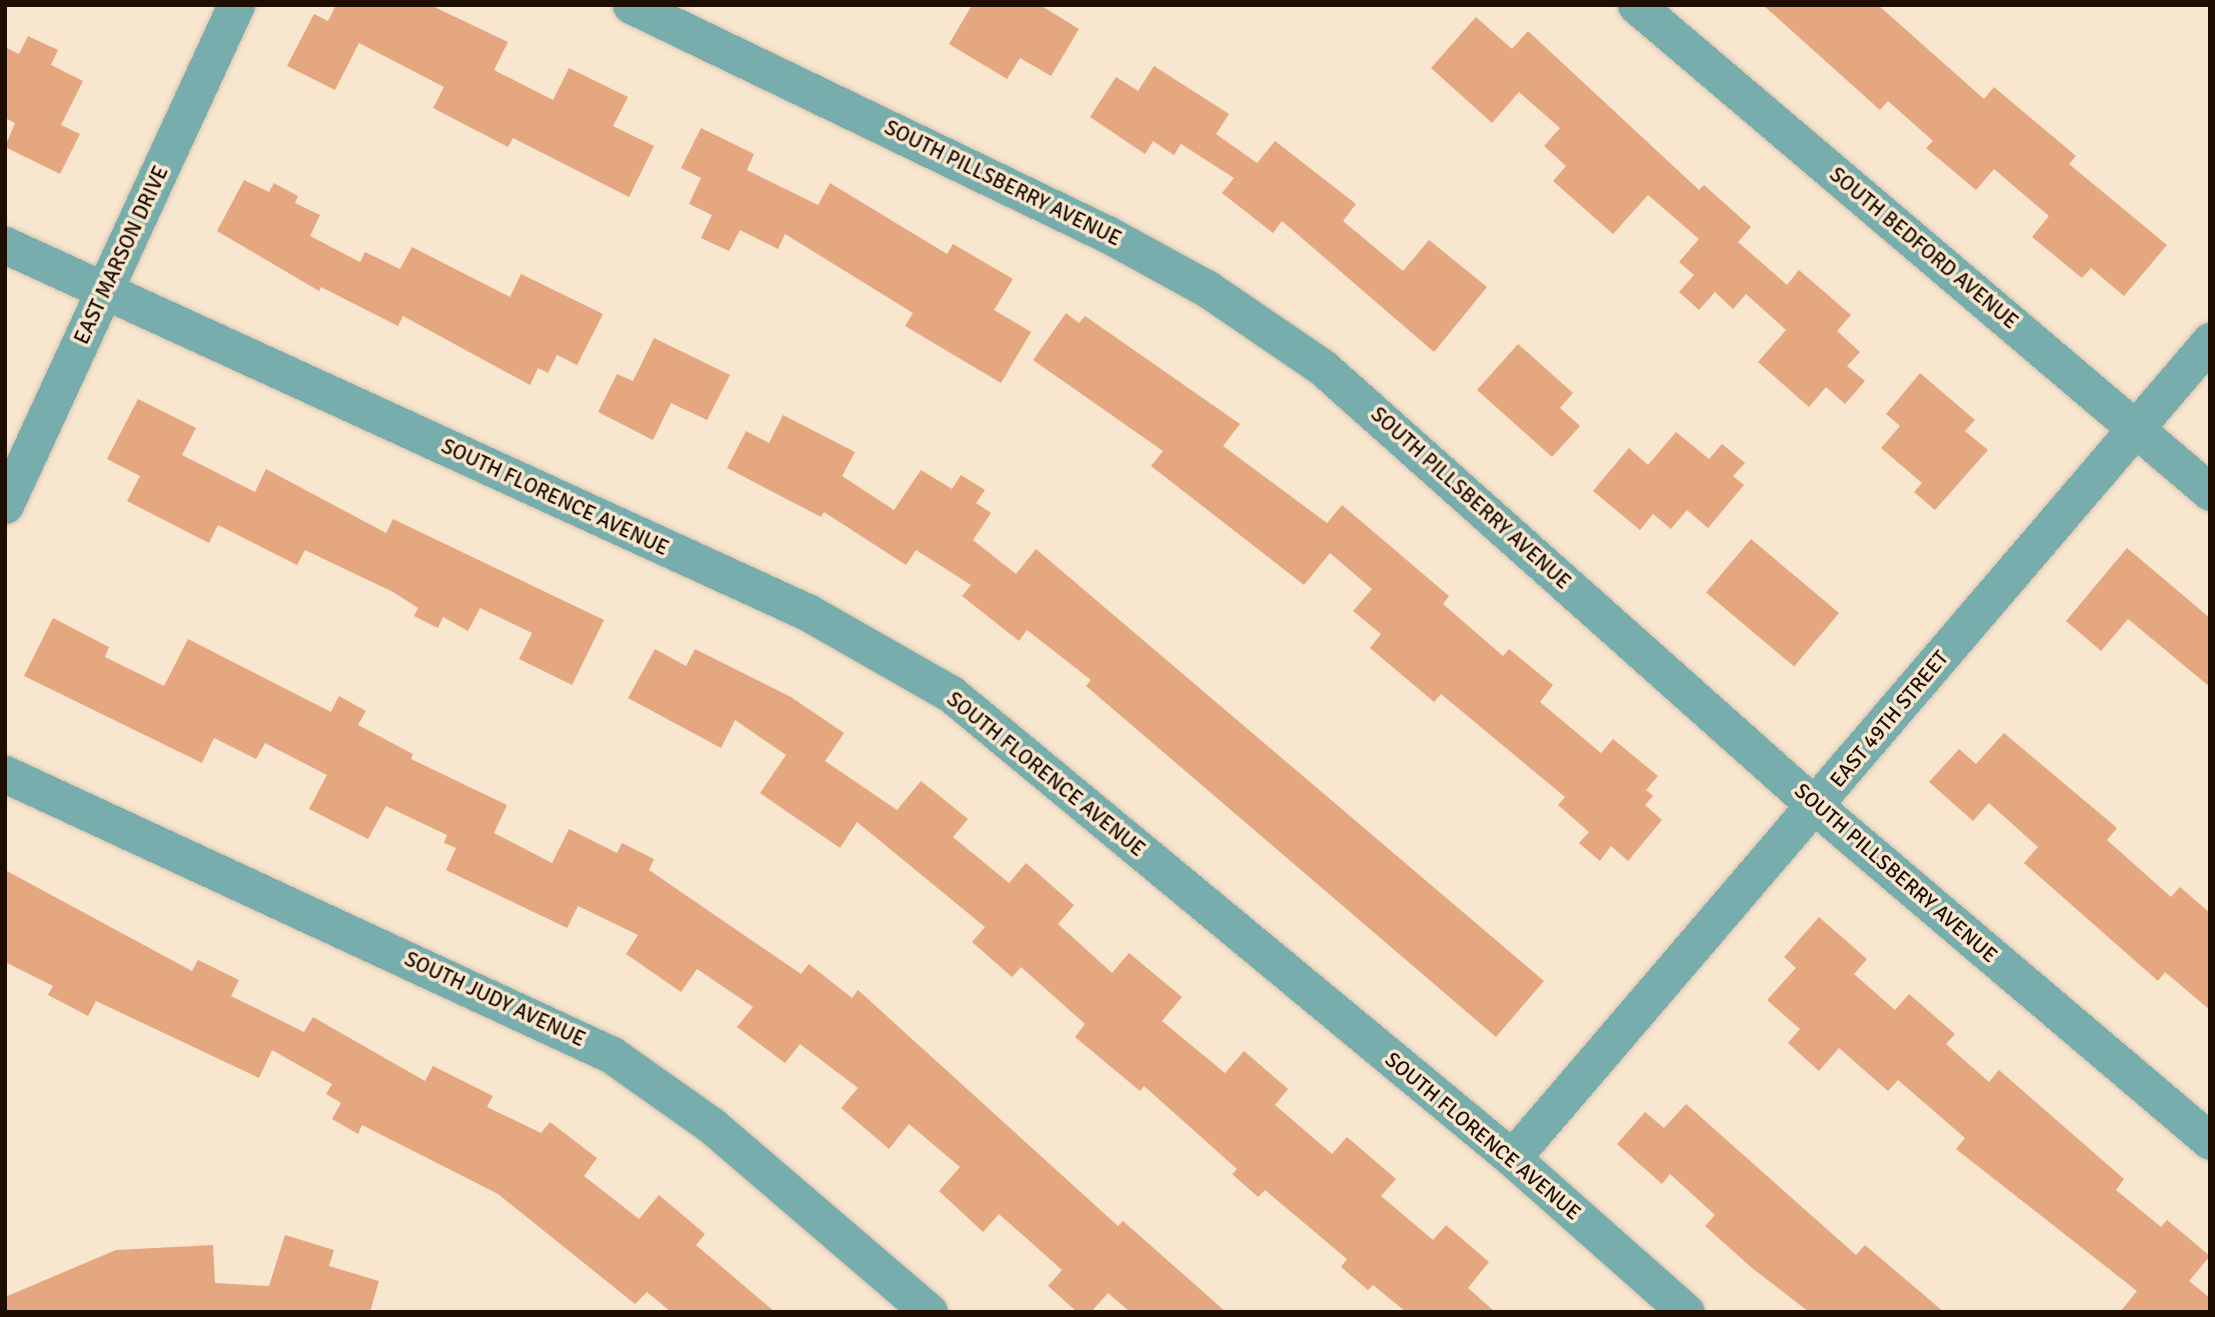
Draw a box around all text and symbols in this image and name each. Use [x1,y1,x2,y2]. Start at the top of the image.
street label: SOUTH PILLSBERRY AVENUE [881,115,1125,251]
street label: EAST MARSON DRIVE [69,162,173,348]
street label: SOUTH BEDFORD AVENUE [1825,162,2023,334]
street label: SOUTH PILLSBERRY AVENUE [1366,402,1576,594]
street label: SOUTH FLORENCE AVENUE [437,433,673,561]
street label: EAST 49TH STREET [1824,646,1954,792]
street label: SOUTH FLORENCE AVENUE [942,686,1150,862]
street label: SOUTH PILLSBERRY AVENUE [1790,778,2002,968]
street label: SOUTH JUDY AVENUE [401,946,589,1052]
street label: SOUTH FLORENCE AVENUE [1380,1047,1586,1225]

